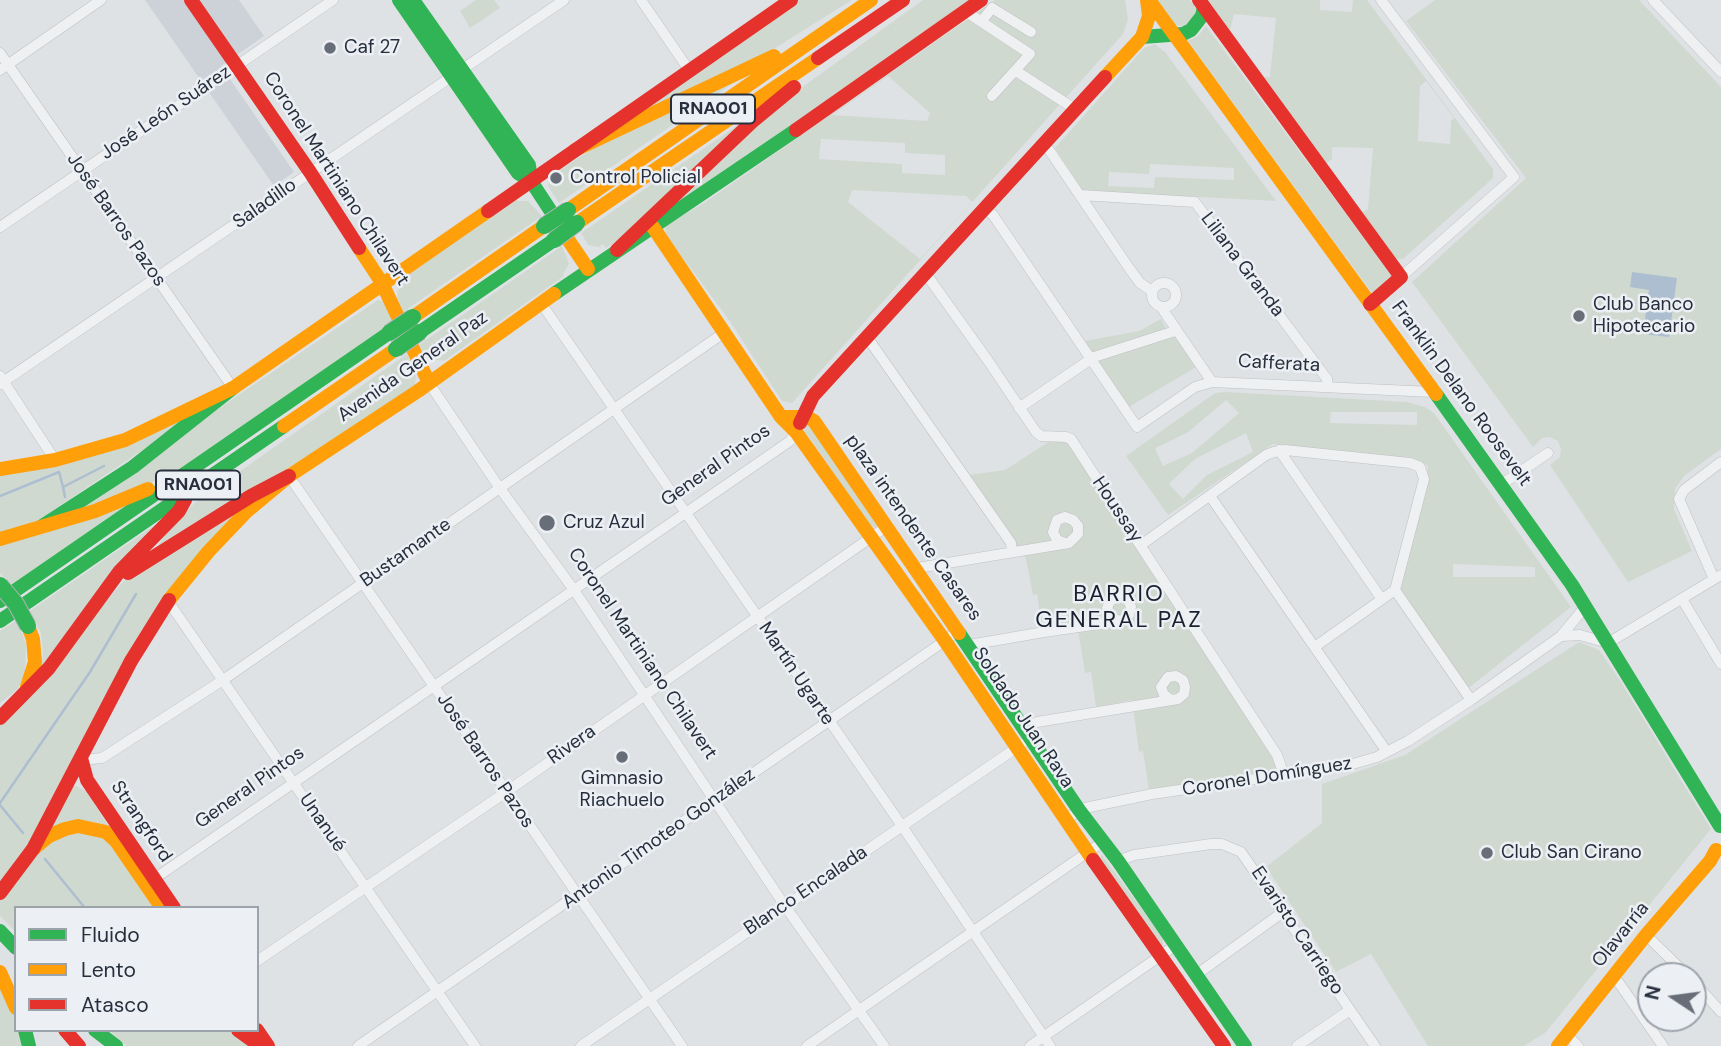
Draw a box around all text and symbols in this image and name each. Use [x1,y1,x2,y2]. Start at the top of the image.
place label: Caf 27 [344,37,400,59]
marker: Caf 27 [322,40,338,56]
street label: José León Suárez [97,61,235,165]
street label: Coronel Martiniano Chilavert [258,68,414,290]
road number: RNA001 [671,94,755,124]
street label: José Barros Pazos [61,149,171,291]
place label: Control Policial [570,167,701,189]
marker: Control Policial [548,170,564,186]
street label: Saladillo [229,174,301,234]
street label: Liliana Granda [1195,208,1289,322]
place label: Club Banco Hipotecario [1593,294,1695,338]
street label: Franklin Delano Roosevelt [1386,297,1536,491]
street label: Avenida General Paz [334,307,492,427]
marker: Club Banco Hipotecario [1571,308,1587,324]
street label: Cafferata [1237,350,1321,378]
street label: General Pintos [657,420,775,512]
street label: plaza intendente Casares [840,430,986,626]
road number: RNA001 [156,471,240,500]
street label: Houssay [1087,473,1147,547]
place label: Cruz Azul [563,512,645,534]
street label: Bustamante [356,513,456,593]
marker: Cruz Azul [537,513,557,533]
street label: Coronel Martiniano Chilavert [563,544,721,764]
district label: BARRIO GENERAL PAZ [1037,581,1201,635]
street label: Martín Ugarte [753,618,839,730]
street label: Soldado Juan Rava [968,643,1078,793]
street label: José Barros Pazos [431,689,539,833]
street label: Rivera [544,720,600,770]
street label: General Pintos [191,742,309,834]
marker: Gimnasio Riachuelo [614,749,630,765]
street label: Coronel Domínguez [1181,752,1353,802]
street label: Antonio Timoteo González [558,764,760,914]
place label: Gimnasio Riachuelo [579,768,665,812]
street label: Strangford [105,777,177,867]
street label: Unanué [294,789,350,857]
street label: Blanco Encalada [740,841,872,941]
place label: Club San Cirano [1501,842,1642,864]
marker: Club San Cirano [1479,845,1495,861]
street label: Evaristo Carriego [1246,863,1348,999]
street label: Olavarría [1588,898,1654,972]
legend [14,906,259,1032]
text: Fluido [81,921,140,949]
text: Lento [81,956,136,984]
north arrow [1637,962,1707,1032]
text: N [1639,983,1667,1002]
text: Atasco [81,991,149,1019]

